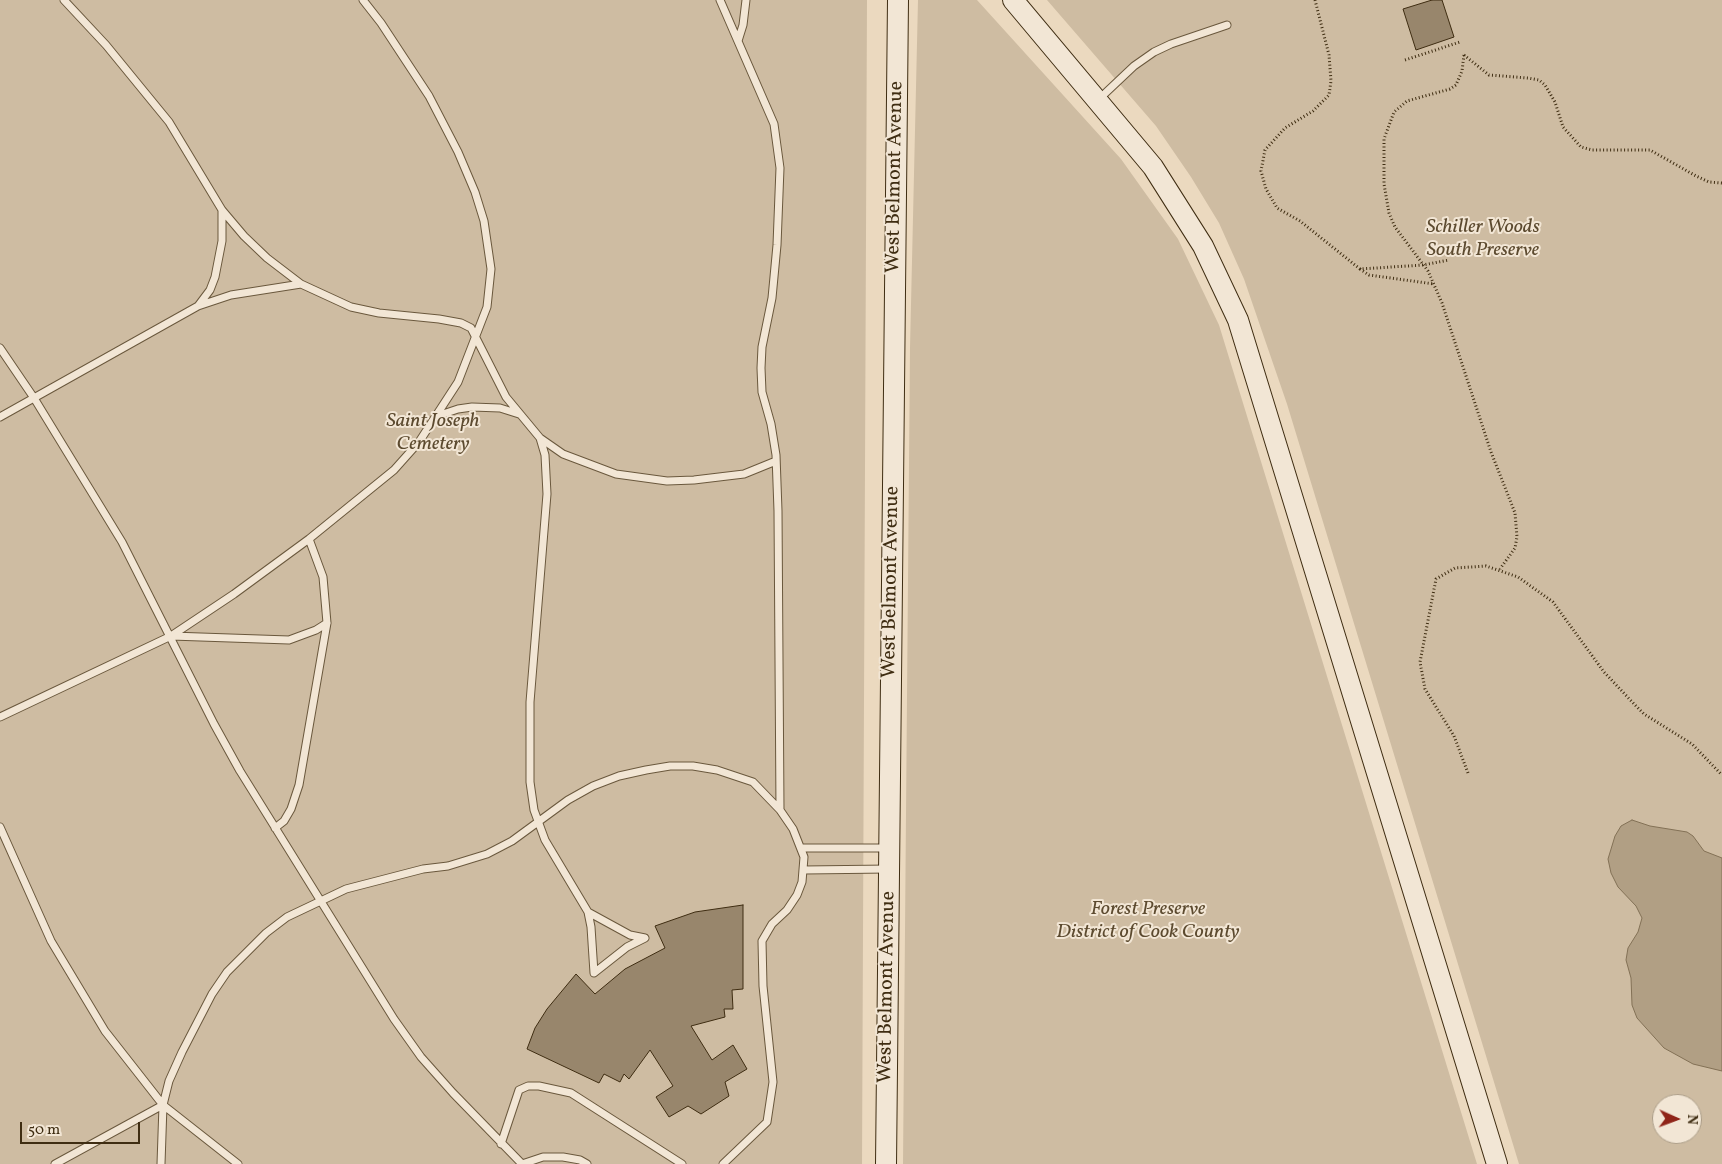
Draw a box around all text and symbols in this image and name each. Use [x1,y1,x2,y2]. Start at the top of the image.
street label: West Belmont Avenue [882,81,910,273]
park label: Schiller Woods South Preserve [1426,216,1540,263]
park label: Saint Joseph Cemetery [387,410,479,457]
street label: West Belmont Avenue [878,486,906,678]
street label: West Belmont Avenue [874,891,902,1083]
park label: Forest Preserve District of Cook County [1056,898,1240,945]
north arrow [1652,1094,1702,1144]
scale bar [22,1112,142,1144]
text: N [1682,1114,1701,1125]
text: 50 m [28,1120,60,1141]

